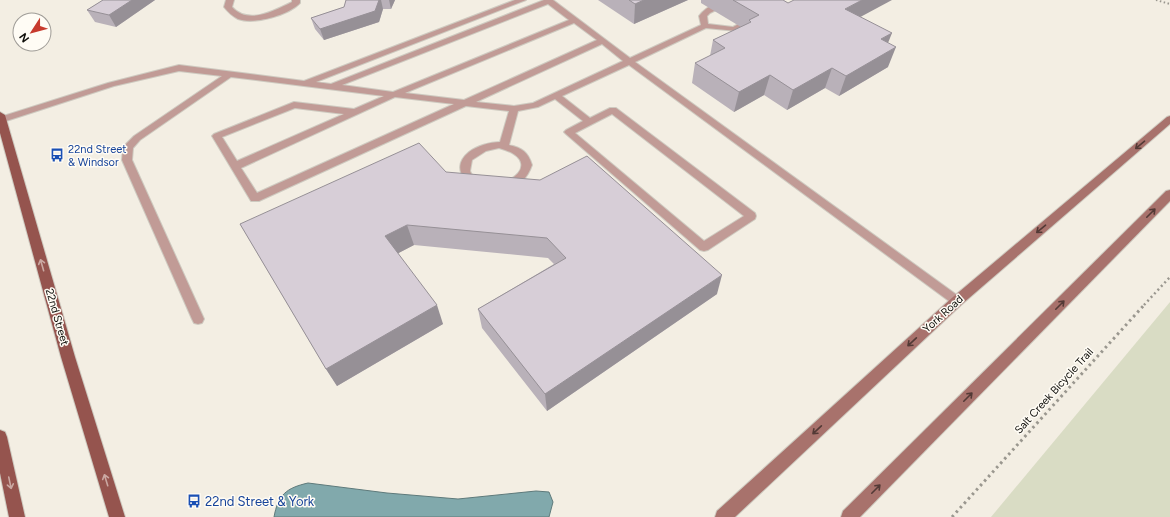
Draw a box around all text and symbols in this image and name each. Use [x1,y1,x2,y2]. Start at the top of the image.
north arrow [12,12,52,52]
text: N [17,30,32,45]
one-way arrow [1135,140,1146,149]
place label: 22nd Street & Windsor [68,143,126,169]
bus stop icon: 22nd Street & Windsor [49,147,65,163]
one-way arrow [1146,208,1156,218]
one-way arrow [1036,224,1047,233]
one-way arrow [38,259,45,272]
street label: 22nd Street [43,287,71,347]
street label: York Road [920,293,966,335]
one-way arrow [1055,300,1065,310]
one-way arrow [907,338,917,347]
street label: Salt Creek Bicycle Trail [1012,345,1096,437]
one-way arrow [963,392,973,402]
one-way arrow [812,426,822,435]
one-way arrow [102,473,109,486]
one-way arrow [6,476,14,489]
one-way arrow [871,484,881,494]
bus stop icon: 22nd Street & York [186,493,202,509]
place label: 22nd Street & York [205,494,315,509]

